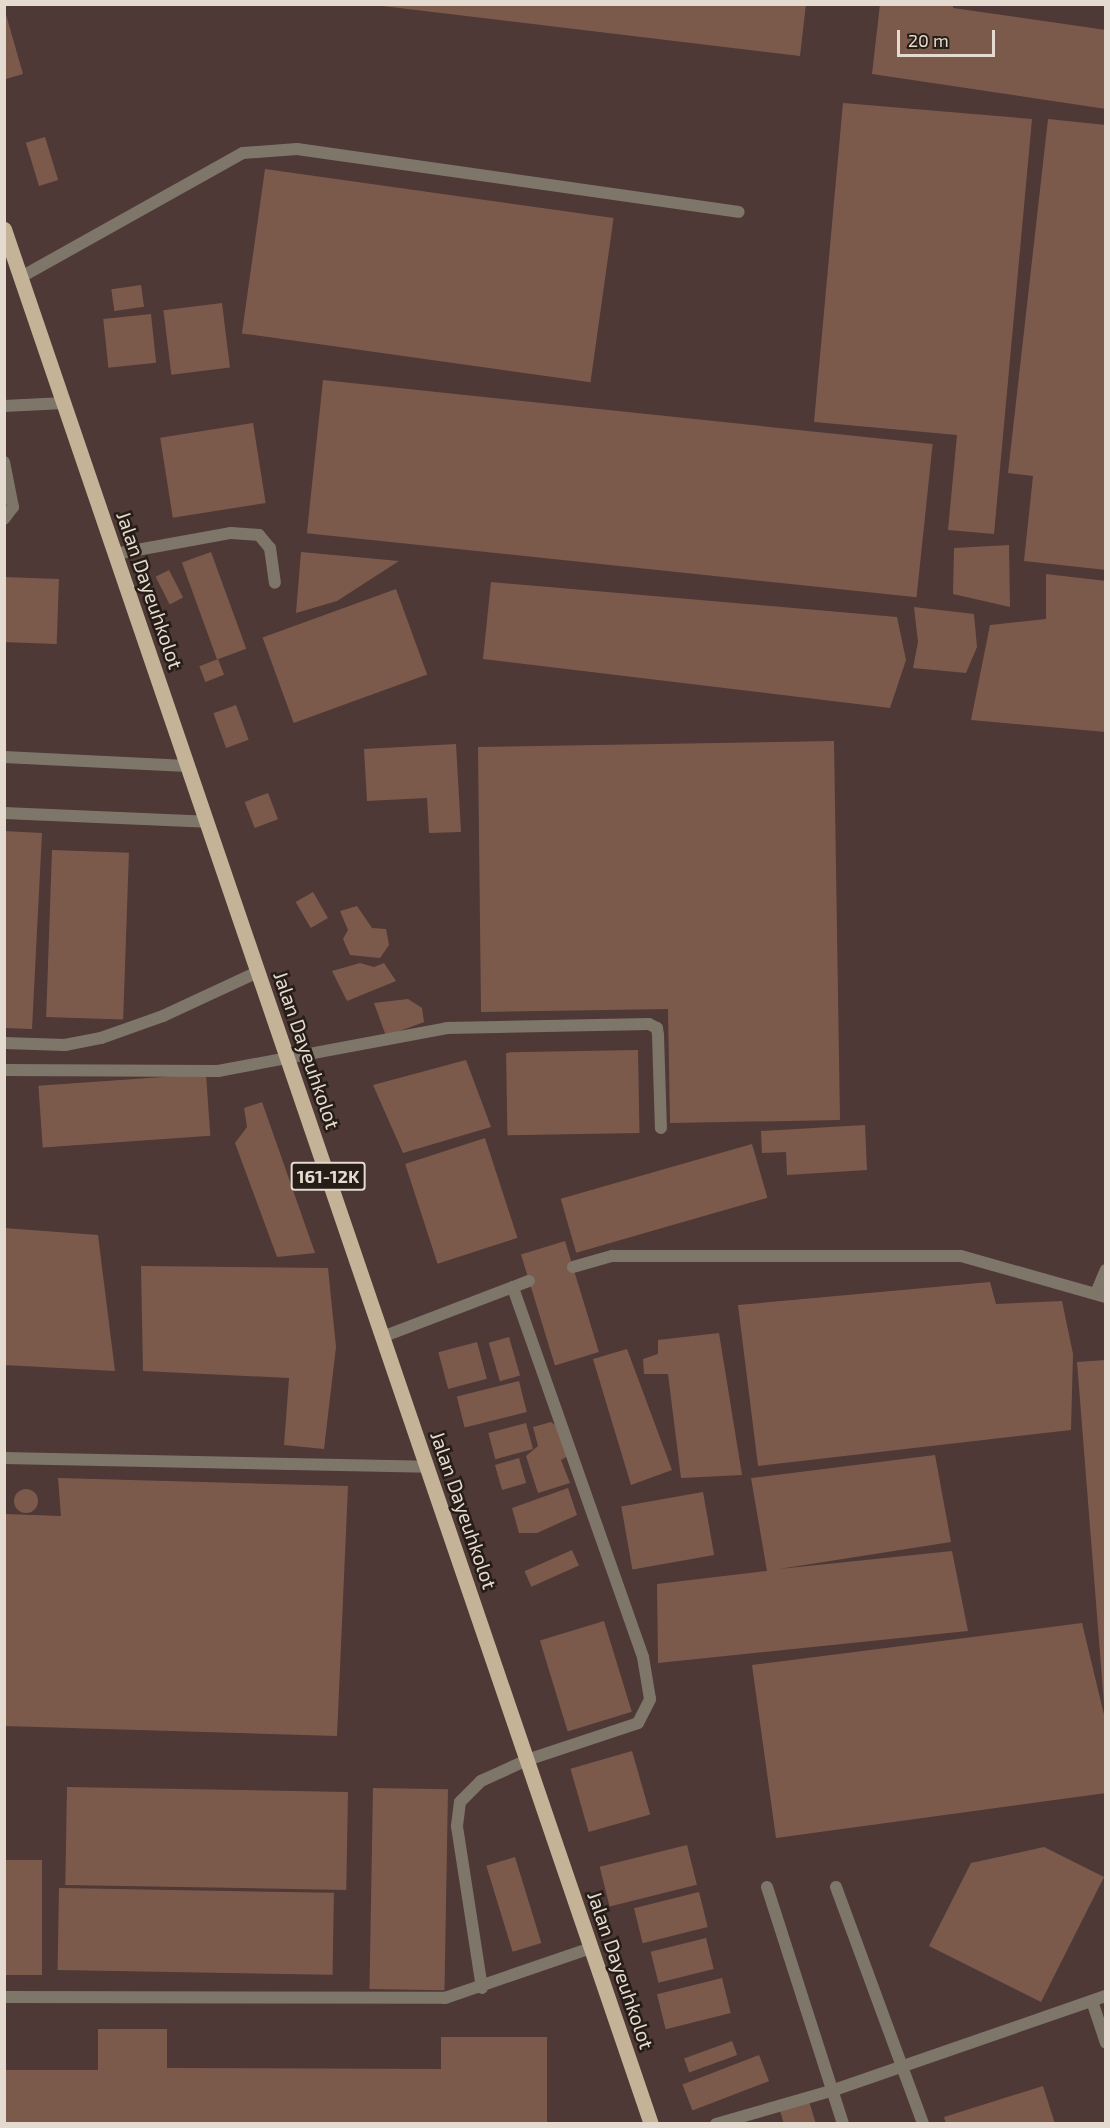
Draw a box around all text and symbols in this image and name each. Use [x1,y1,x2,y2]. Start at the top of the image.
scale bar [900,18,998,56]
text: 20 m [908,29,949,51]
street label: Jalan Dayeuhkolot [112,508,188,672]
street label: Jalan Dayeuhkolot [269,968,345,1132]
road number: 161-12K [290,1161,366,1191]
street label: Jalan Dayeuhkolot [426,1428,502,1592]
street label: Jalan Dayeuhkolot [583,1888,659,2052]

